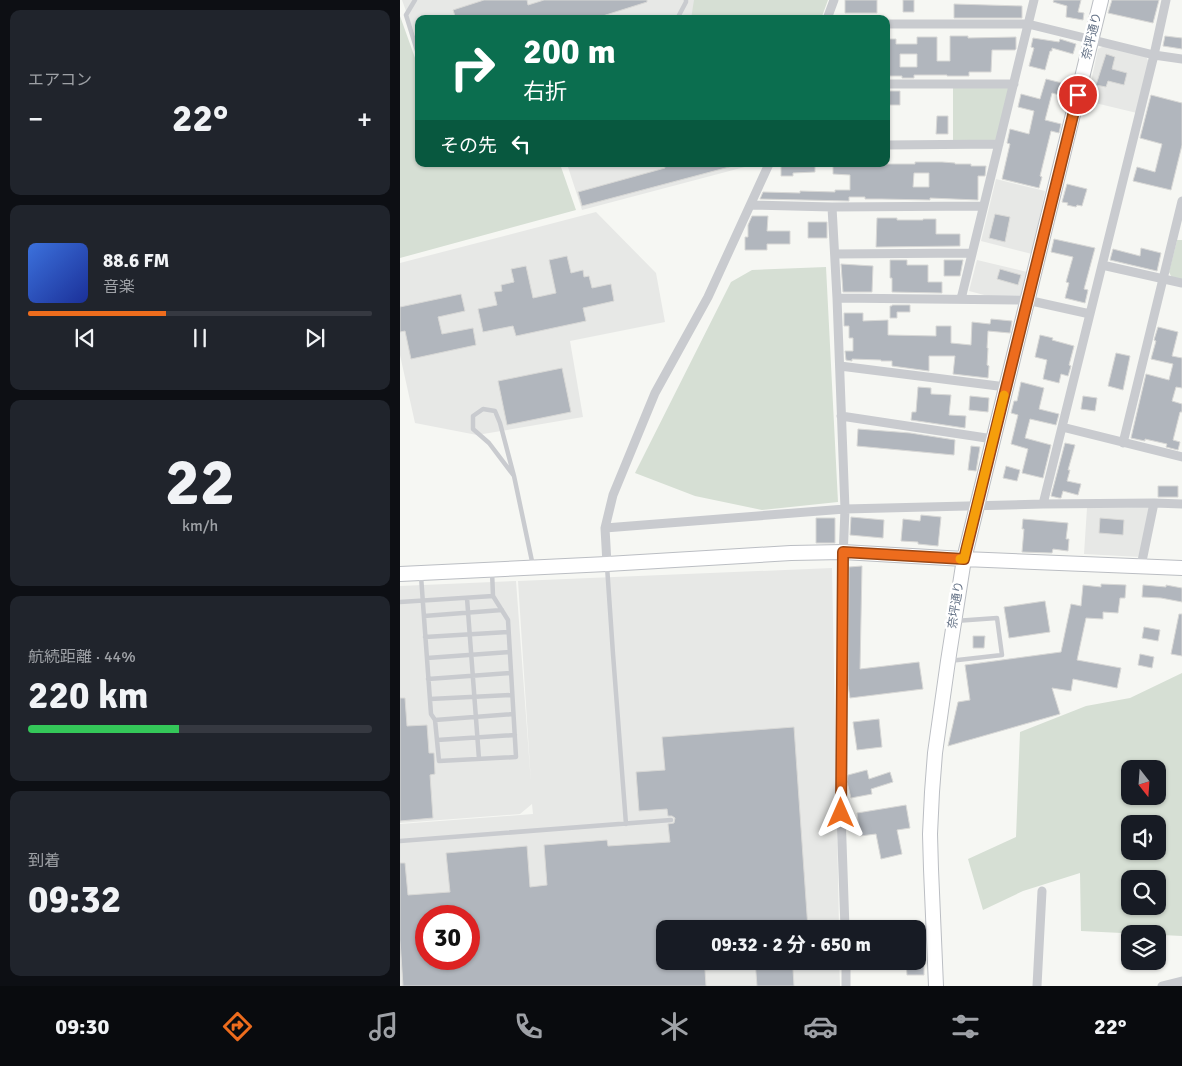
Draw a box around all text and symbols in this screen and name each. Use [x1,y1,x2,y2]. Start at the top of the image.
street label: 奈坪通り [1079,11,1105,61]
text: 200 m [523,30,616,73]
icon: right [440,35,505,100]
text: エアコン [28,70,92,90]
pin [1057,74,1099,116]
text: 右折 [523,78,567,105]
icon: arrive [1064,81,1092,109]
text: 22° [172,95,228,142]
text: − [28,102,43,136]
text: + [357,102,372,136]
icon: left [507,130,535,158]
text: その先 [440,134,497,158]
text: 88.6 FM [103,249,169,273]
text: 音楽 [103,277,135,297]
icon: previous [71,324,99,352]
icon: pause [186,324,214,352]
icon: next [301,324,329,352]
text: 22 [165,443,235,523]
text: km/h [182,516,218,536]
street label: 奈坪通り [945,580,967,630]
text: 航続距離 · 44% [28,647,136,667]
text: 220 km [28,672,149,719]
north arrow [1121,760,1166,805]
map controls [1121,760,1166,970]
position arrow [814,786,866,838]
button: sound [1121,815,1166,860]
text: 到着 [28,851,60,871]
button: search [1121,870,1166,915]
text: 09:32 [28,876,121,923]
speed limit sign: 30 [415,905,480,970]
button: layers [1121,925,1166,970]
text: 09:32 · 2 分 · 650 m [711,933,871,957]
icon: directions [220,1009,255,1044]
icon: music [366,1009,401,1044]
icon: phone [511,1009,546,1044]
icon: climate [657,1009,692,1044]
icon: car [803,1009,838,1044]
icon: filters [948,1009,983,1044]
text: 09:30 [55,1013,109,1040]
text: 22° [1094,1013,1127,1040]

